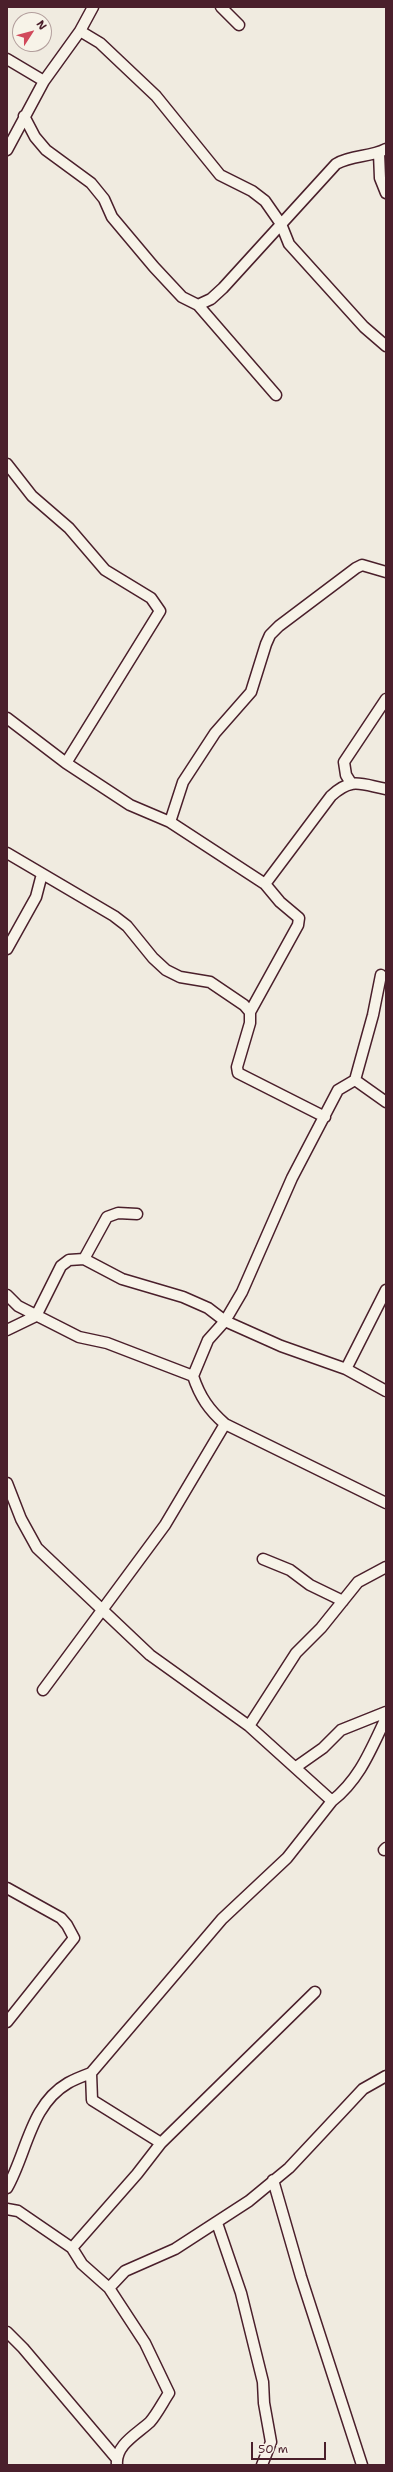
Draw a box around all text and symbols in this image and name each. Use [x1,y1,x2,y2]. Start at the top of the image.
north arrow [12,12,52,52]
text: N [33,17,50,33]
scale bar [253,2434,328,2460]
text: 50 m [258,2441,288,2457]

